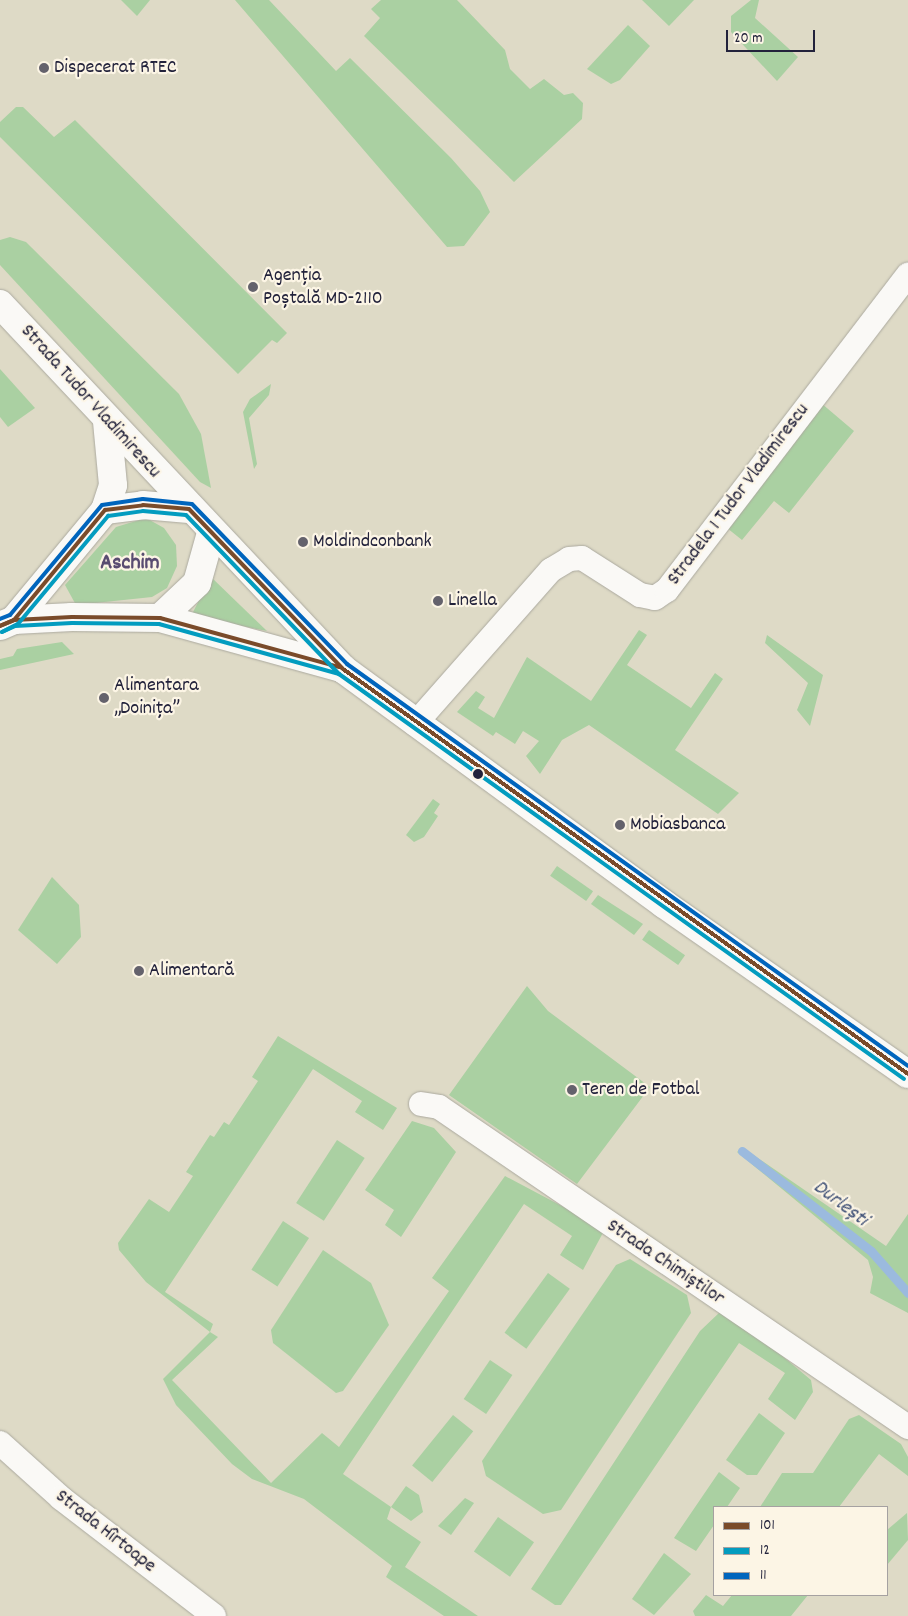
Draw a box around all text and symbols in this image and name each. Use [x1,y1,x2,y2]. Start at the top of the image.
scale bar [728,20,817,52]
text: 20 m [734,28,762,50]
place label: Dispecerat RTEC [54,56,177,80]
marker: Dispecerat RTEC [38,62,50,74]
place label: Agenția Poștală MD-2110 [263,264,383,311]
marker: Agenția Poștală MD-2110 [247,281,259,293]
street label: Strada Tudor Vladimirescu [15,320,165,484]
street label: Stradela 1 Tudor Vladimirescu [663,399,815,591]
place label: Moldindconbank [313,530,432,554]
marker: Moldindconbank [297,536,309,548]
district label: Aschim [100,551,160,577]
place label: Linella [448,589,497,613]
marker: Linella [432,595,444,607]
place label: Alimentara „Doinița” [114,674,199,721]
marker: Alimentara „Doinița” [98,692,110,704]
unlabelled marker [473,769,483,779]
place label: Mobiasbanca [630,813,725,837]
marker: Mobiasbanca [614,819,626,831]
place label: Alimentară [149,959,234,983]
marker: Alimentară [133,965,145,977]
place label: Teren de Fotbal [582,1078,700,1102]
marker: Teren de Fotbal [566,1084,578,1096]
water label: Durlești [808,1175,872,1233]
street label: Strada Chimiștilor [602,1215,728,1311]
street label: Strada Hîrtoape [50,1485,160,1579]
legend [713,1506,888,1596]
text: 101 [760,1515,775,1537]
text: 12 [760,1540,770,1562]
text: 11 [760,1565,767,1587]

